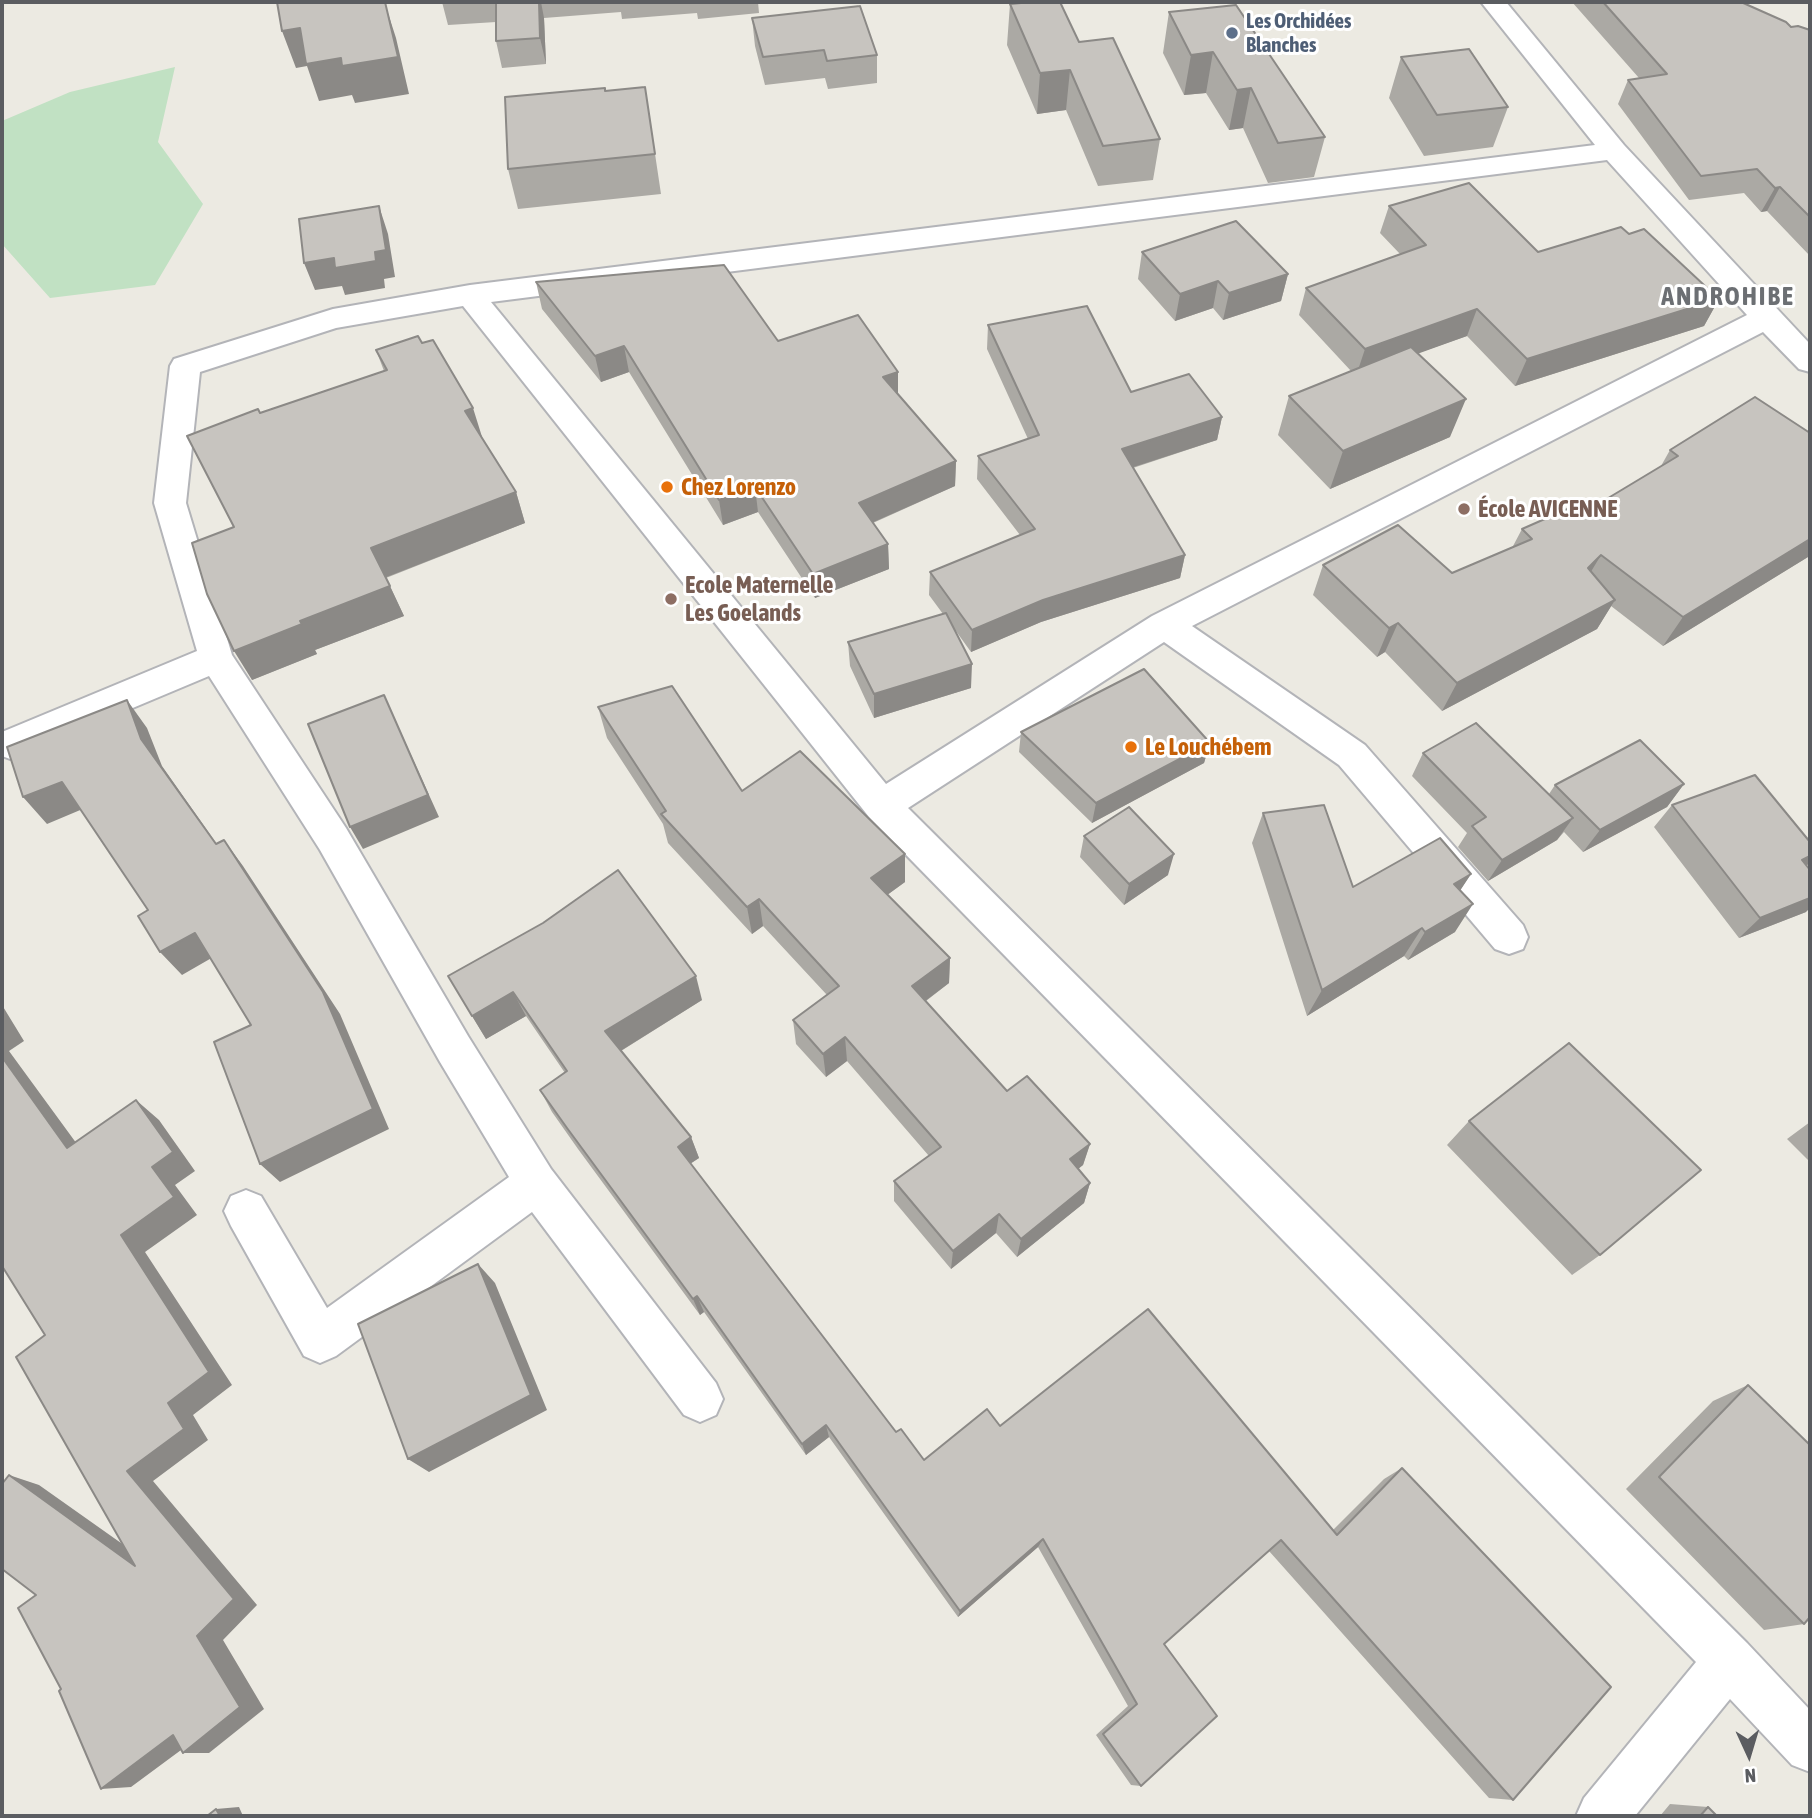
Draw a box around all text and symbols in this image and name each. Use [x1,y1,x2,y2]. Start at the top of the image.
place label: Les Orchidées Blanches [1246,8,1352,58]
marker: Les Orchidées Blanches [1224,25,1240,41]
district label: ANDROHIBE [1662,281,1794,313]
place label: Chez Lorenzo [681,473,796,501]
marker: Chez Lorenzo [659,479,675,495]
place label: École AVICENNE [1478,495,1617,523]
marker: École AVICENNE [1456,501,1472,517]
place label: Ecole Maternelle Les Goelands [685,571,833,627]
marker: Ecole Maternelle Les Goelands [663,591,679,607]
place label: Le Louchébem [1145,733,1272,761]
marker: Le Louchébem [1123,739,1139,755]
north arrow [1714,1720,1784,1790]
text: N [1744,1765,1757,1787]

